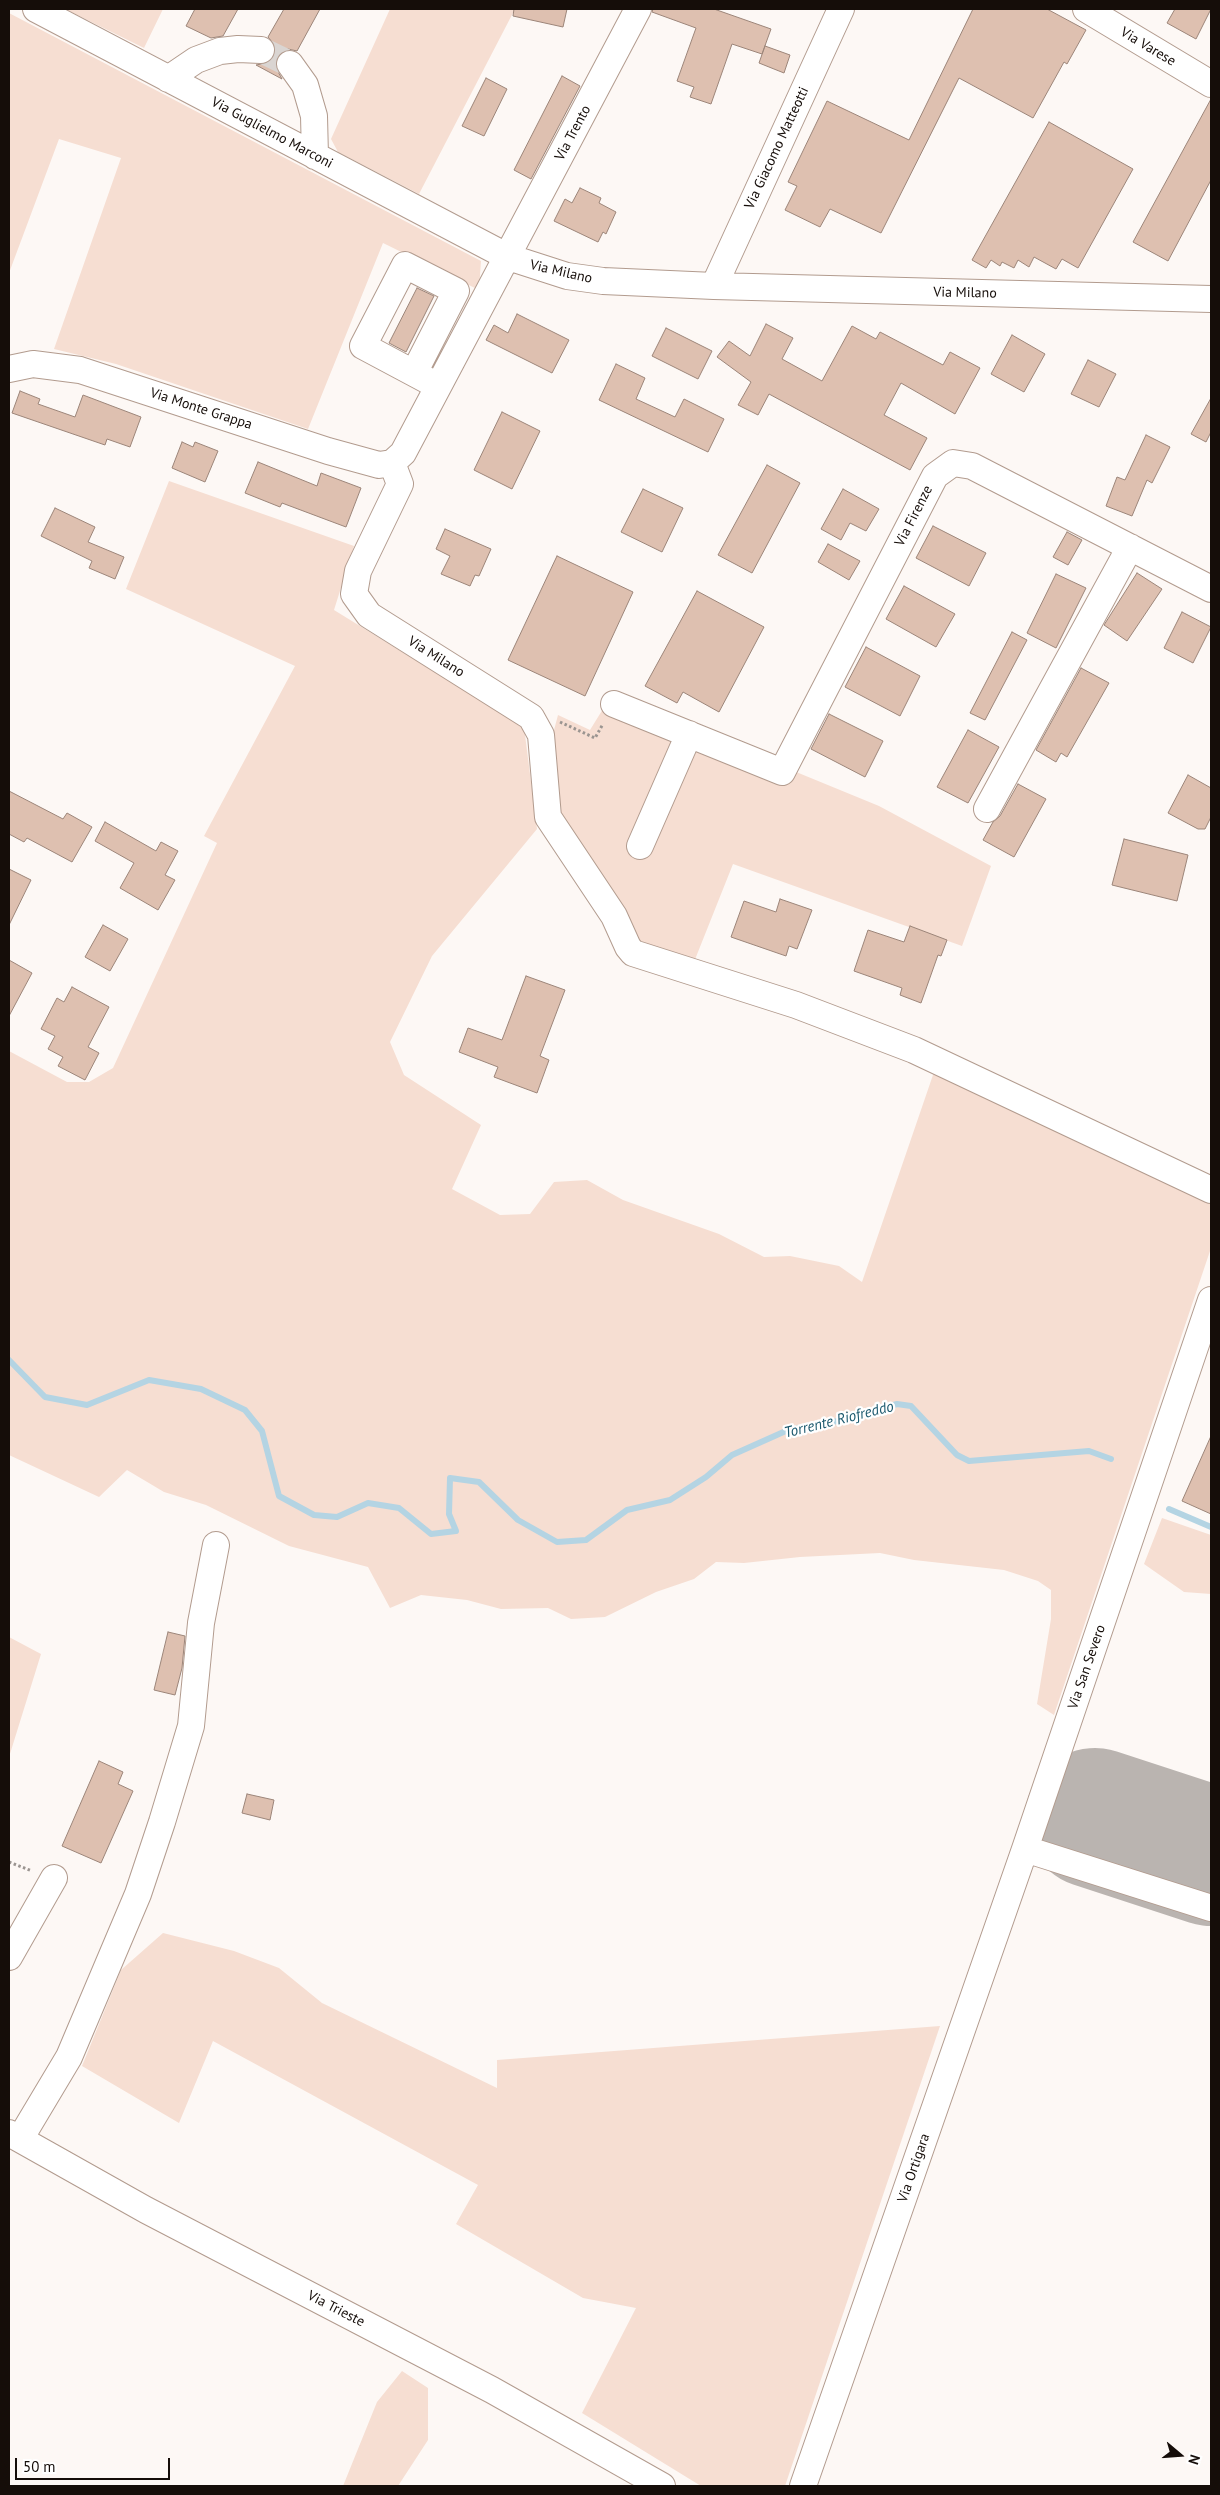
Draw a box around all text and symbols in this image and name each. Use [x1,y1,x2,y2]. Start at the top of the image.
street label: Via Varese [1117,24,1179,70]
street label: Via Giacomo Matteotti [741,84,813,212]
street label: Via Guglielmo Marconi [208,94,336,172]
street label: Via Trento [551,102,595,164]
street label: Via Milano [528,257,594,287]
street label: Via Milano [933,284,997,302]
street label: Via Monte Grappa [148,385,254,433]
street label: Via Firenze [892,483,936,549]
street label: Via Milano [405,633,467,681]
water label: Torrente Riofreddo [782,1398,896,1442]
street label: Via San Severo [1065,1622,1109,1712]
street label: Via Ortigara [894,2131,934,2205]
street label: Via Trieste [305,2287,367,2331]
north arrow [1155,2430,1205,2480]
scale bar [18,2448,172,2480]
text: N [1184,2452,1204,2467]
text: 50 m [23,2457,56,2476]

